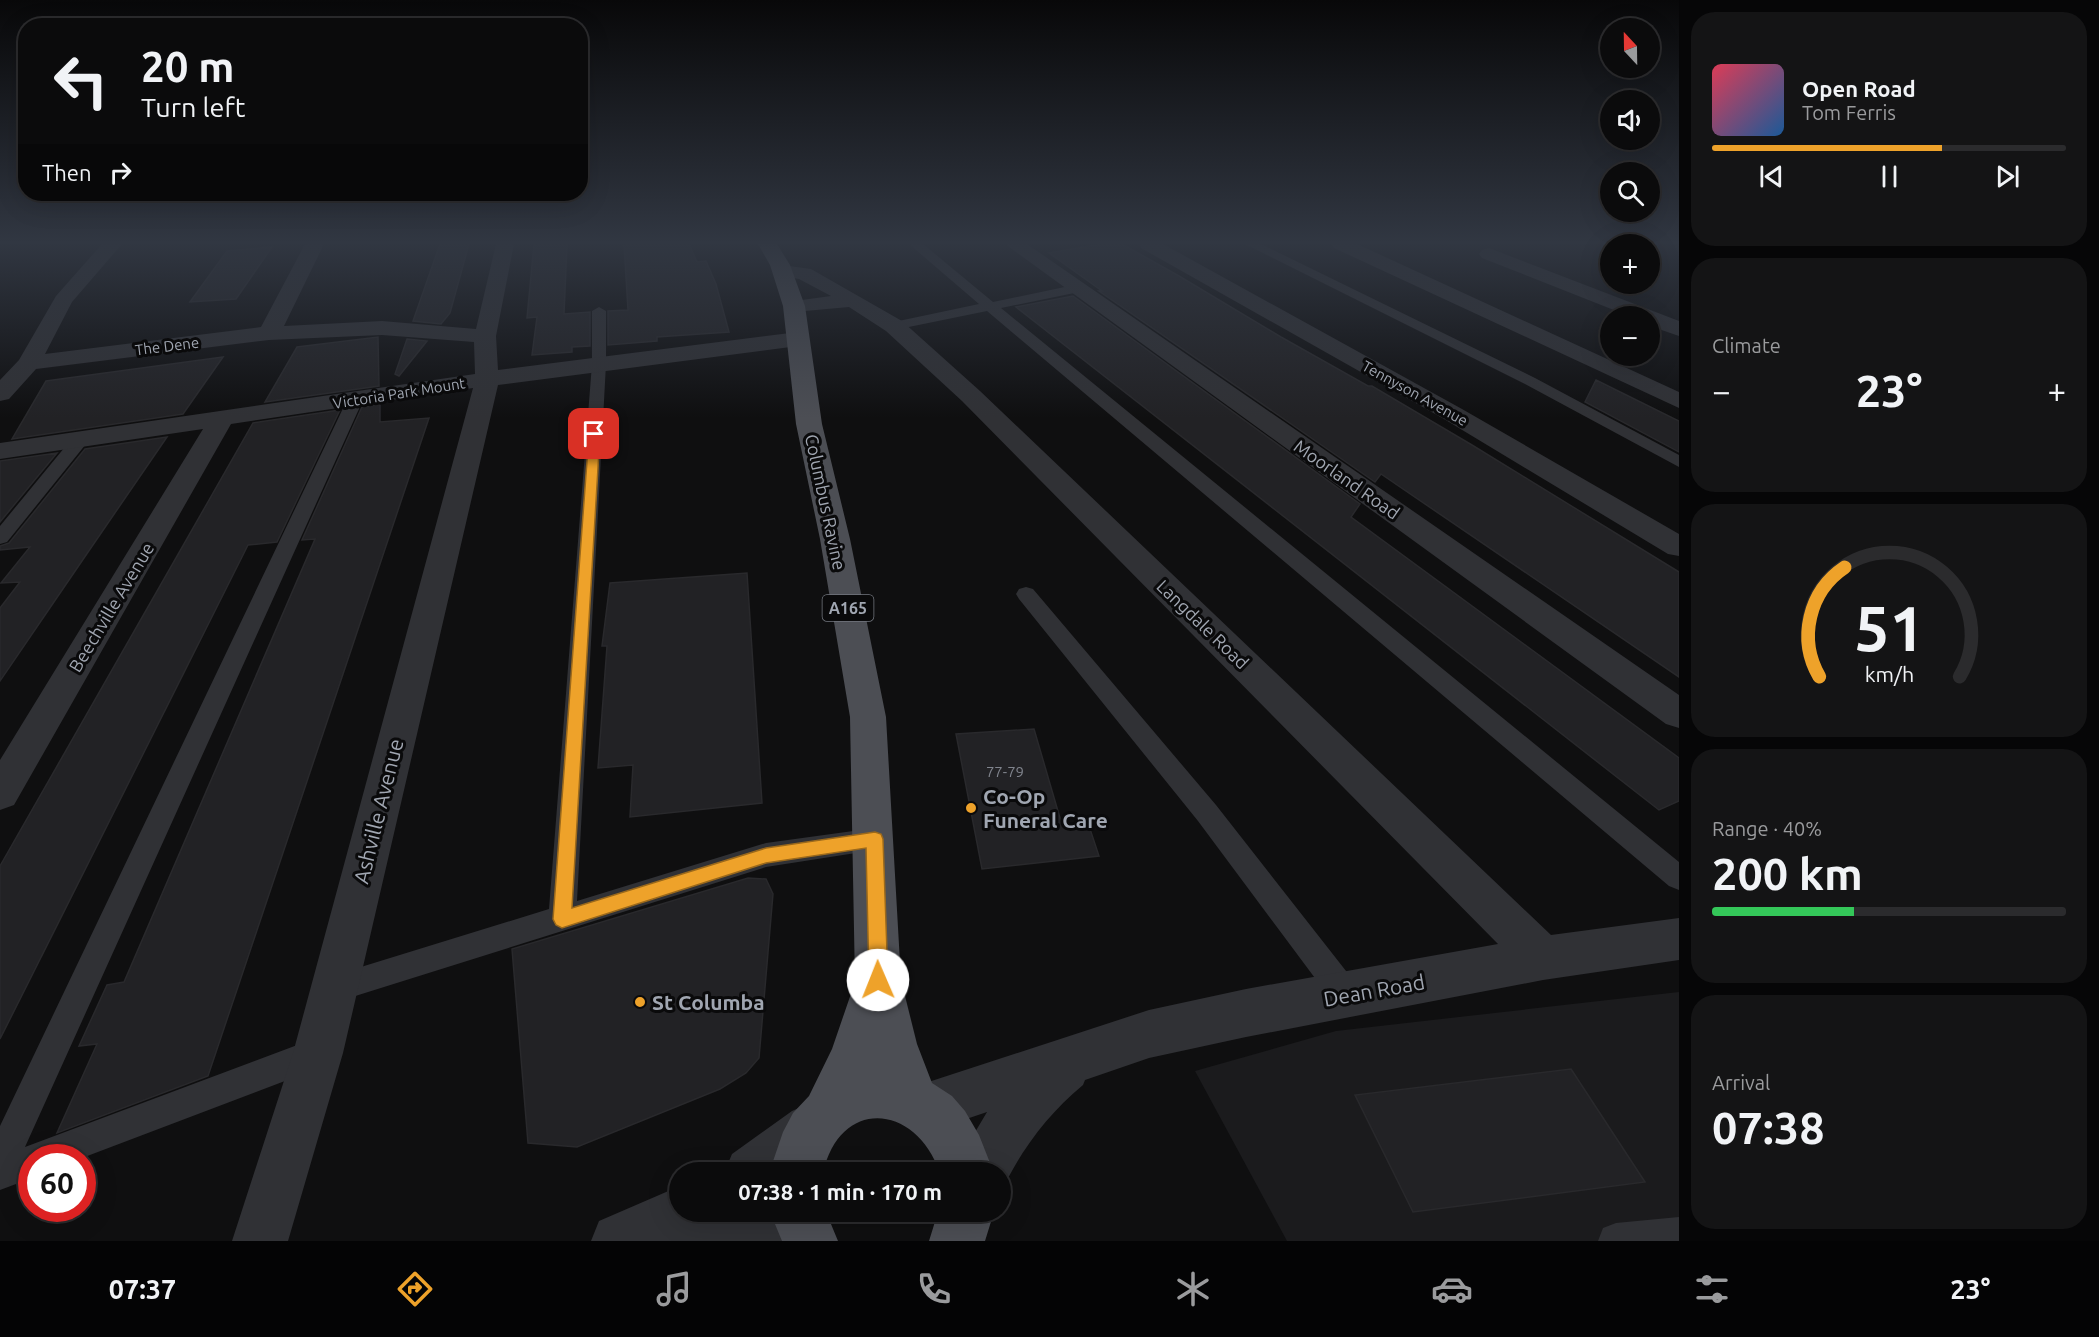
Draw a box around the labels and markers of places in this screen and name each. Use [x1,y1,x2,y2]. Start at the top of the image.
pin [568,408,619,459]
place label: Co-Op Funeral Care [983,784,1108,832]
marker: Co-Op Funeral Care [964,801,978,815]
place label: St Columba [652,990,765,1014]
marker: St Columba [633,995,647,1009]

